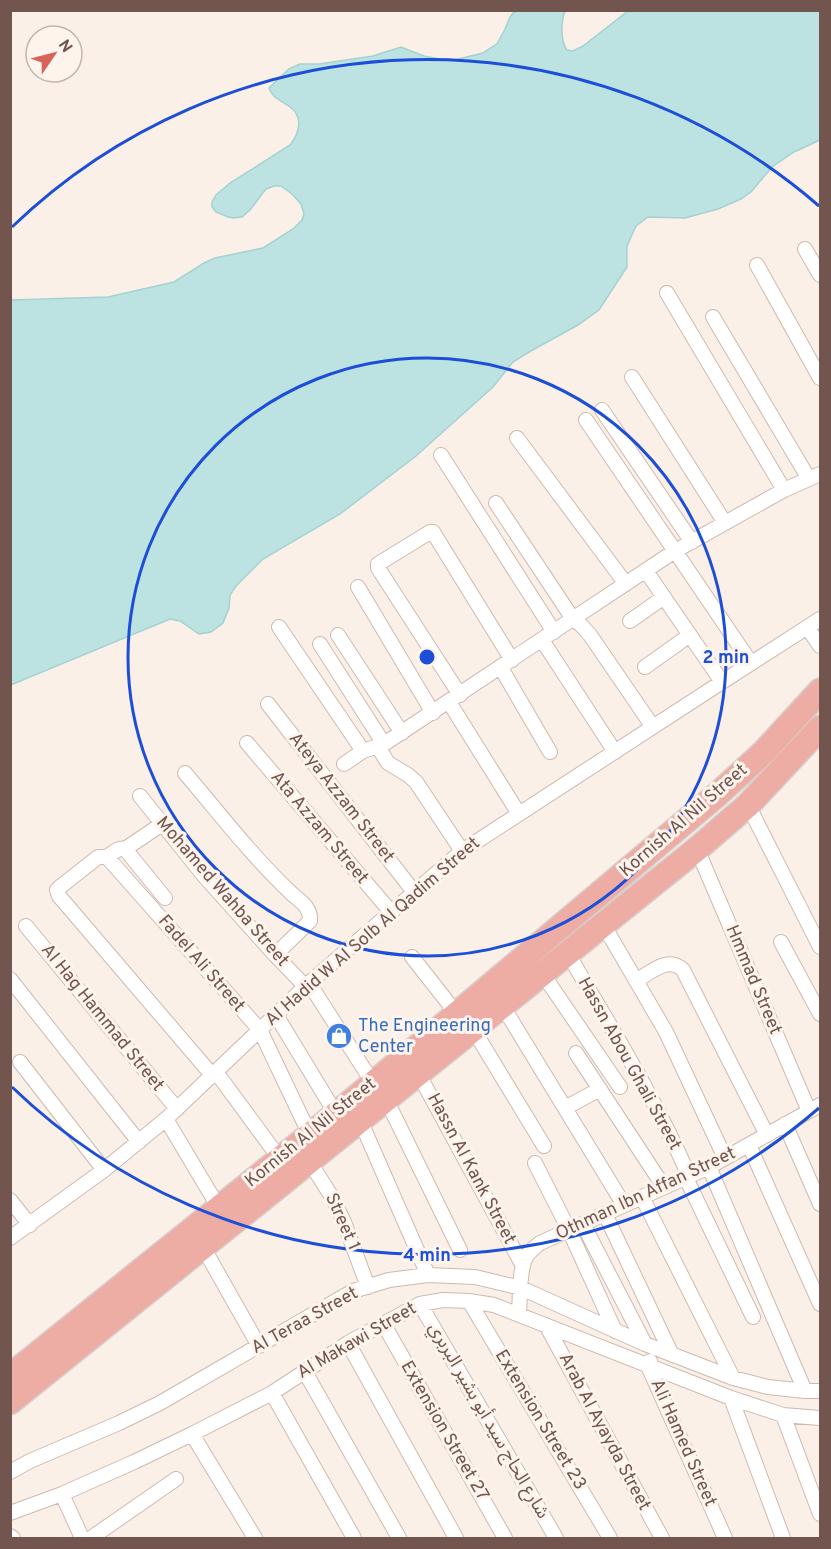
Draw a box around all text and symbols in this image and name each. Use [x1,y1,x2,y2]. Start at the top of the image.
north arrow [24,24,84,84]
text: N [53,36,76,57]
centre of rings [417,647,437,667]
text: 2 min [702,647,750,670]
street label: Ateya Azzam Street [283,728,399,868]
street label: Kornish Al Nil Street [615,759,753,883]
street label: Ata Azzam Street [265,767,373,889]
street label: Mohamed Wahba Street [150,812,294,972]
street label: Al Hadid W Al Solb Al Qadim Street [261,832,485,1032]
street label: Fadel Ali Street [152,911,250,1017]
street label: Hmmad Street [720,922,786,1038]
street label: Al Hag Hammad Street [35,939,169,1097]
street label: Hassn Abou Ghali Street [572,973,686,1155]
place label: The Engineering Center [358,1015,491,1059]
shop icon: The Engineering Center [324,1021,354,1051]
street label: Kornish Al Nil Street [241,1073,381,1193]
street label: Hassn Al Kank Street [421,1089,521,1249]
street label: Othman Ibn Affan Street [552,1142,740,1246]
street label: Street 1 [319,1190,365,1254]
text: 4 min [403,1245,451,1268]
street label: Al Teraa Street [248,1282,362,1360]
street label: Al Makawi Street [293,1297,421,1385]
street label: شارع الحاج سيد أبو بشير البربري [421,1318,555,1524]
street label: Extension Street 23 [489,1346,591,1494]
street label: Arab Al Ayayda Street [553,1349,655,1515]
street label: Extension Street 27 [395,1357,493,1505]
street label: Ali Hamed Street [645,1376,721,1510]

